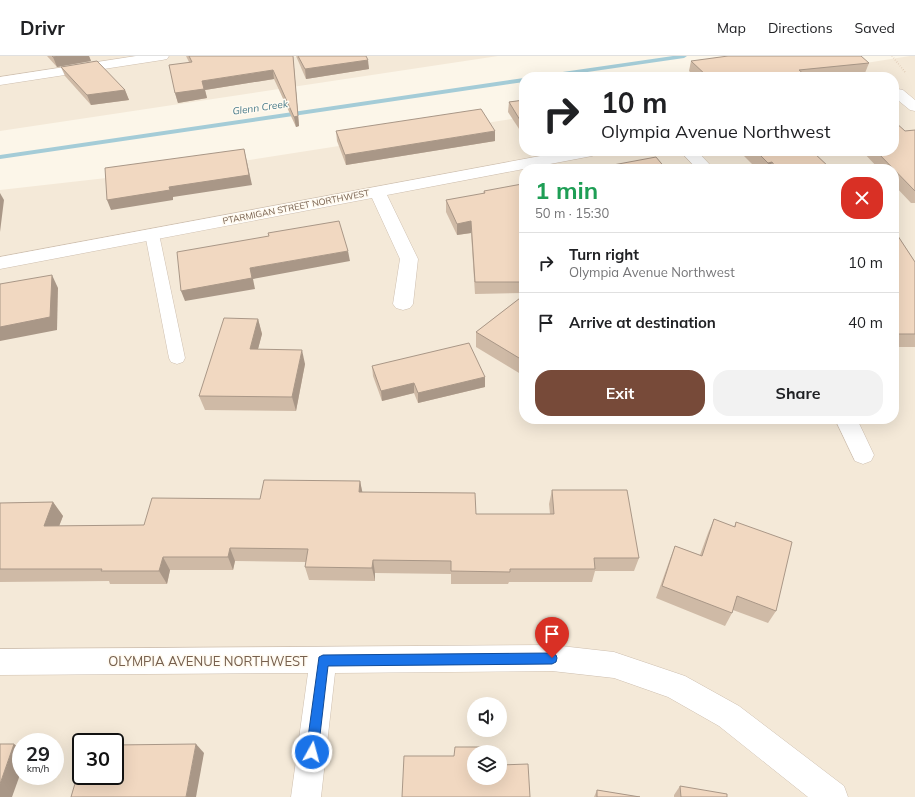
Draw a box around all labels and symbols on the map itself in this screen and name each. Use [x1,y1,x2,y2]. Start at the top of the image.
water label: Glenn Creek [231,97,289,118]
street label: PTARMIGAN STREET NORTHWEST [222,187,371,226]
pin [535,617,569,658]
street label: OLYMPIA AVENUE NORTHWEST [108,653,308,669]
position arrow [291,731,333,773]
speed limit sign: 30 [72,733,124,785]

